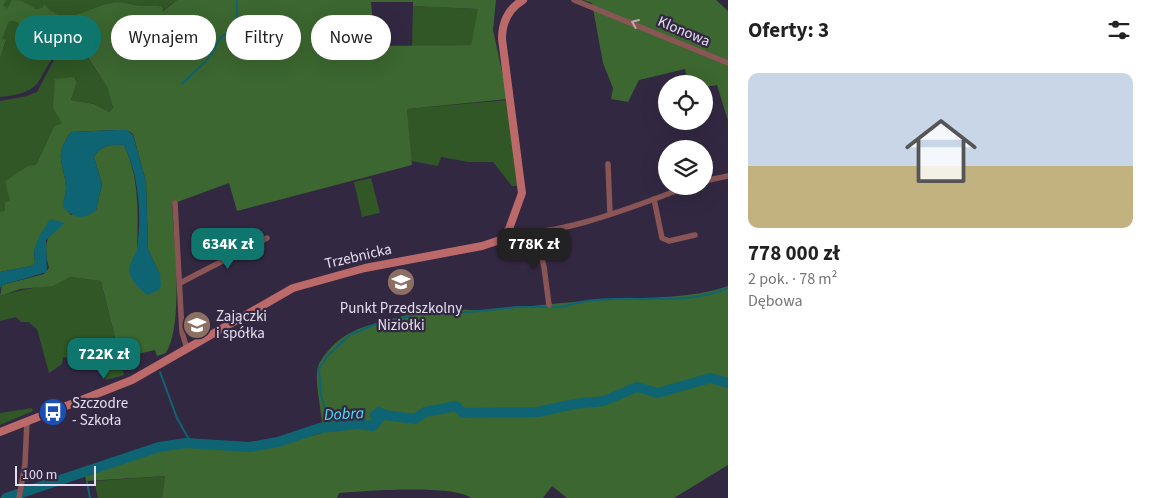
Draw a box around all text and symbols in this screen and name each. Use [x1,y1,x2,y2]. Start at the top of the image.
street label: Klonowa [654,11,713,52]
chip: Kupno [15,15,101,60]
chip: Wynajem [111,15,216,60]
chip: Filtry [226,15,301,60]
chip: Nowe [311,15,391,60]
text: Oferty: 3 [748,15,829,45]
icon: filters [1105,16,1133,44]
one-way arrow [631,19,640,30]
map controls [658,75,713,195]
button: locate [658,75,713,130]
icon: home [896,106,986,196]
button: layers [658,140,713,195]
pin: 634K zł [182,228,274,270]
pin: 778K zł [488,228,580,270]
text: 634K zł [202,233,254,255]
text: 778K zł [508,233,560,255]
text: 778 000 zł [748,238,840,268]
street label: Trzebnicka [323,239,394,274]
school or university icon: Punkt Przedszkolny Niziołki [386,267,416,297]
text: 2 pok. · 78 m² [748,268,837,290]
text: Dębowa [748,290,803,312]
place label: Punkt Przedszkolny Niziołki [340,298,462,336]
place label: Zajączki i spółka [216,306,267,344]
school or university icon: Zajączki i spółka [182,310,212,340]
pin: 722K zł [58,338,150,380]
text: 722K zł [78,343,130,365]
place label: Szczodre - Szkoła [72,393,128,431]
bus stop icon: Szczodre - Szkoła [38,397,68,427]
water label: Dobra [323,402,365,426]
scale bar [15,463,96,486]
text: 100 m [22,465,57,485]

